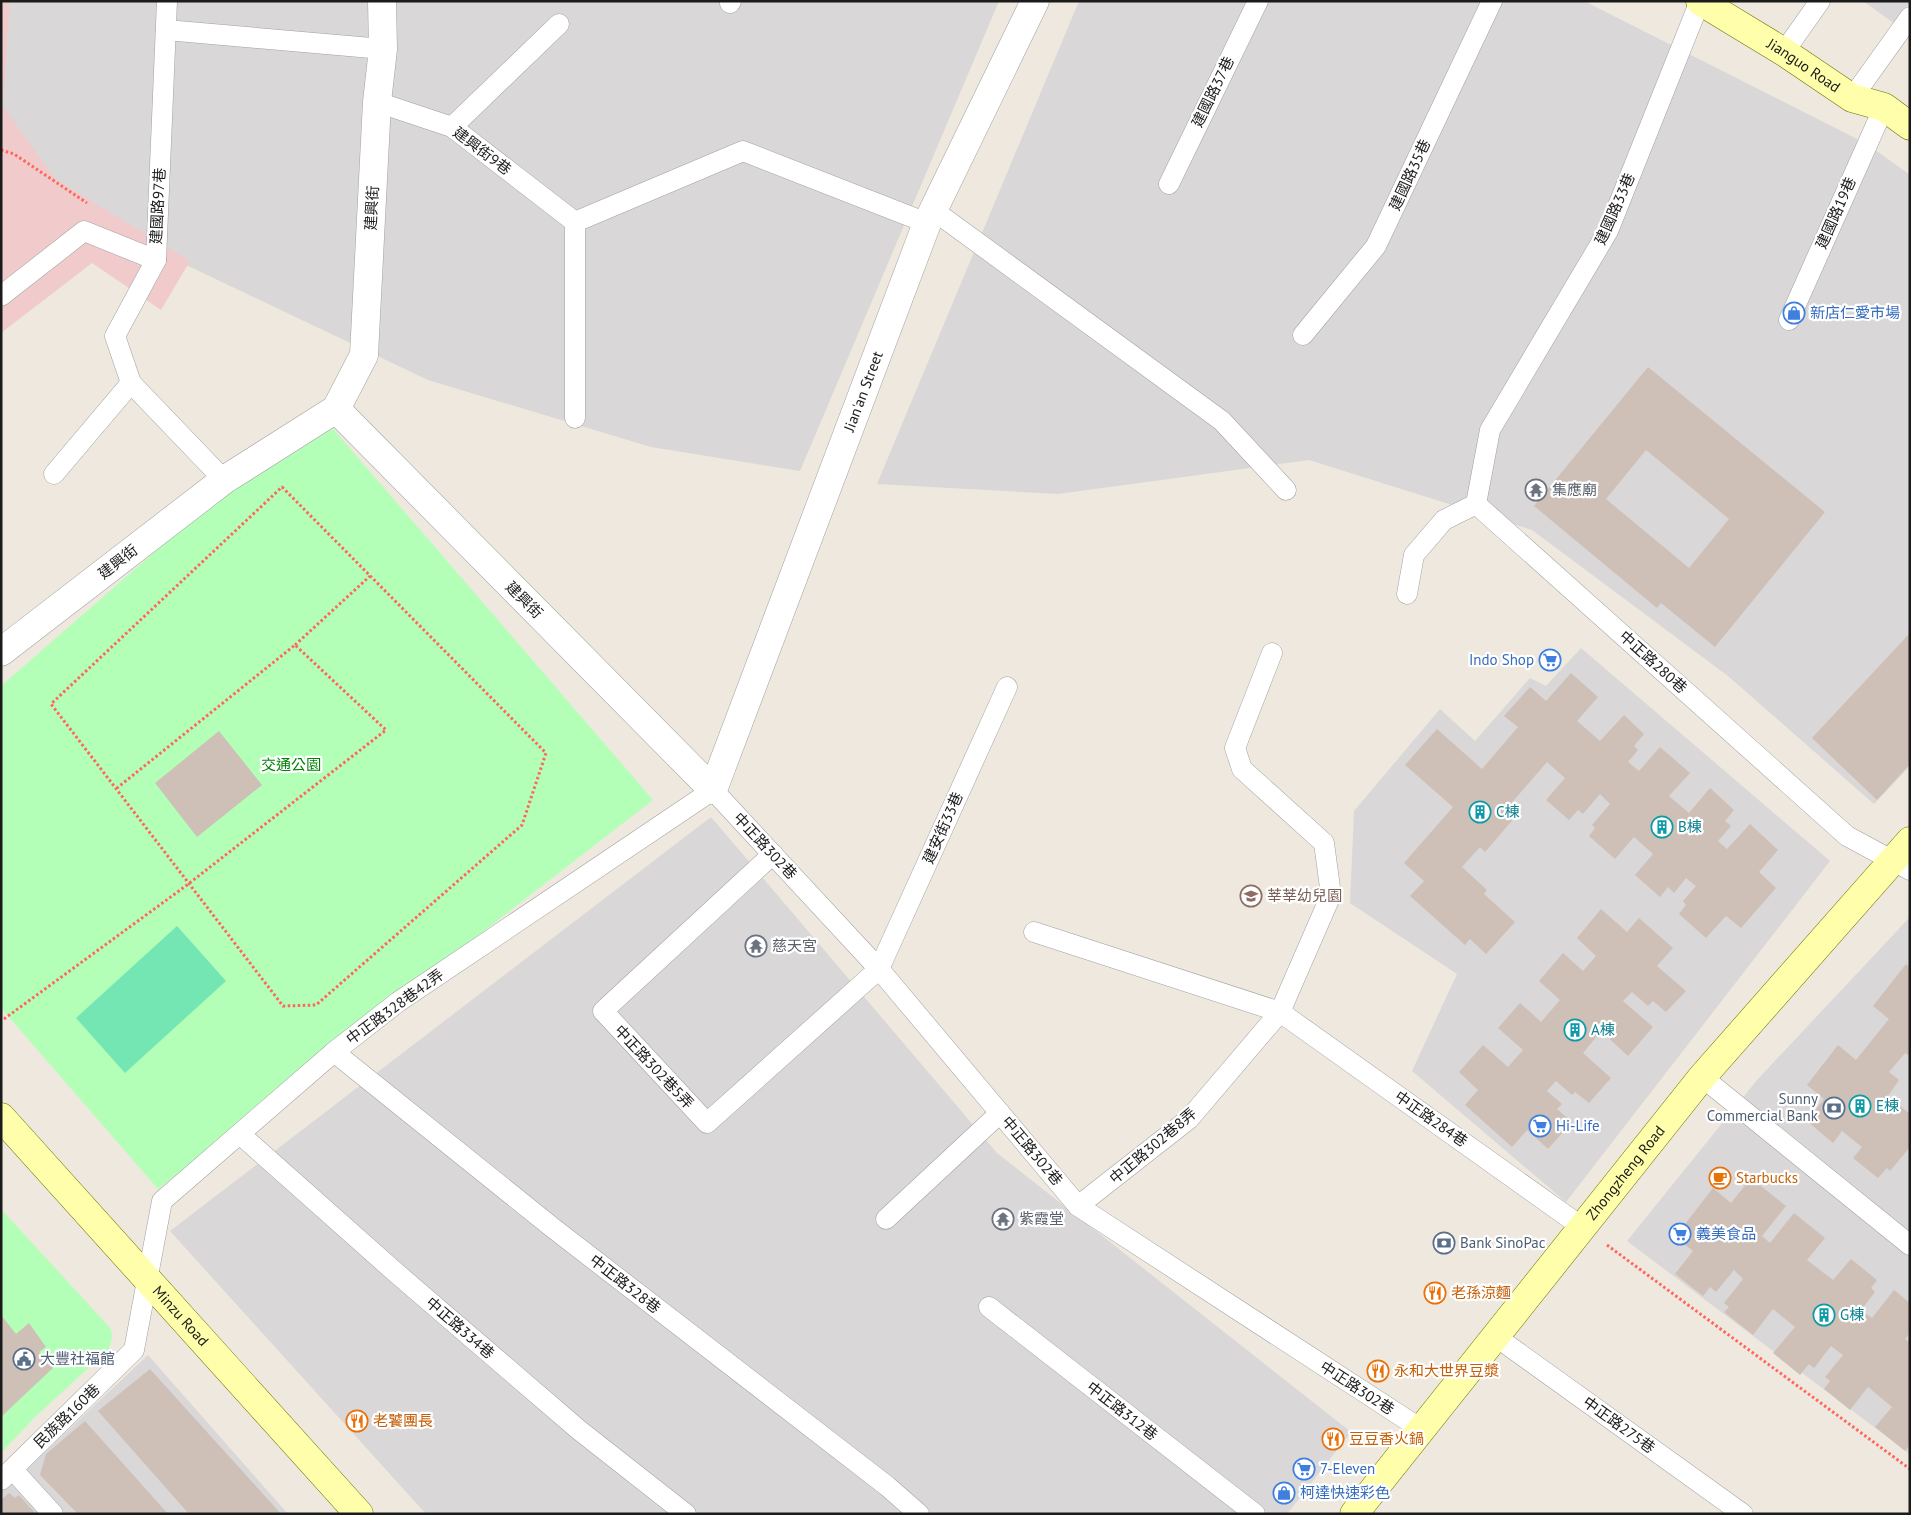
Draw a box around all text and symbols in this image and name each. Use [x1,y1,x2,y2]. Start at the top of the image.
street label: Jianguo Road [1763,33,1844,96]
street label: 建國路37巷 [1187,53,1238,130]
street label: 建興街9巷 [449,122,515,179]
street label: 建國路35巷 [1385,136,1434,213]
street label: 建國路97巷 [146,167,169,245]
street label: 建國路33巷 [1590,170,1639,248]
street label: 建國路19巷 [1811,174,1860,252]
street label: 建興街 [361,185,382,231]
shop icon: 新店仁愛市場 [1782,301,1806,325]
place label: 新店仁愛市場 [1810,303,1900,322]
street label: Jian'an Street [839,348,887,435]
temple icon: 集應廟 [1524,478,1548,502]
place label: 集應廟 [1552,480,1597,499]
street label: 建興街 [94,540,141,583]
street label: 建興街 [502,577,547,622]
street label: 中正路280巷 [1616,626,1691,697]
supermarket icon: Indo Shop [1538,648,1562,672]
place label: Indo Shop [1469,650,1534,669]
park label: 交通公園 [261,755,321,774]
street label: 建安街33巷 [918,789,967,867]
building icon: C棟 [1468,800,1492,824]
place label: C棟 [1496,802,1520,821]
street label: 中正路302巷 [730,808,801,883]
building icon: B棟 [1650,815,1674,839]
place label: B棟 [1678,817,1702,836]
school or university icon: 莘莘幼兒園 [1239,884,1263,908]
place label: 莘莘幼兒園 [1267,886,1342,905]
temple icon: 慈天宮 [744,934,768,958]
place label: 慈天宮 [772,936,817,955]
street label: 中正路328巷42弄 [342,965,447,1048]
building icon: A棟 [1563,1018,1587,1042]
place label: A棟 [1591,1020,1615,1039]
street label: 中正路302巷5弄 [611,1021,698,1113]
street label: 中正路284巷 [1391,1087,1471,1151]
place label: Sunny Commercial Bank [1707,1089,1819,1125]
building icon: E棟 [1848,1094,1872,1118]
bank icon: Sunny Commercial Bank [1822,1096,1846,1120]
place label: E棟 [1876,1096,1899,1115]
street label: 中正路302巷8弄 [1105,1104,1200,1188]
street label: 中正路302巷 [998,1112,1067,1189]
supermarket icon: Hi-Life [1528,1114,1552,1138]
place label: Hi-Life [1556,1116,1600,1135]
street label: Zhongzheng Road [1582,1122,1669,1224]
cafe icon: Starbucks [1708,1166,1732,1190]
place label: Starbucks [1736,1168,1798,1187]
temple icon: 紫霞堂 [991,1207,1015,1231]
place label: 紫霞堂 [1019,1209,1064,1228]
supermarket icon: 義美食品 [1668,1222,1692,1246]
place label: 義美食品 [1696,1224,1756,1243]
bank icon: Bank SinoPac [1432,1231,1456,1255]
place label: Bank SinoPac [1460,1233,1546,1252]
street label: 中正路328巷 [586,1250,664,1317]
restaurant icon: 老孫涼麵 [1423,1281,1447,1305]
street label: Minzu Road [149,1282,213,1350]
place label: 老孫涼麵 [1451,1283,1511,1302]
street label: 中正路334巷 [422,1293,498,1363]
building icon: G棟 [1812,1303,1836,1327]
place label: G棟 [1840,1305,1864,1324]
public building icon: 大豐社福館 [12,1347,36,1371]
place label: 大豐社福館 [40,1349,115,1368]
street label: 中正路302巷 [1317,1357,1398,1419]
restaurant icon: 永和大世界豆漿 [1366,1359,1390,1383]
place label: 永和大世界豆漿 [1394,1361,1499,1380]
street label: 中正路312巷 [1083,1377,1161,1444]
street label: 民族路160巷 [30,1379,104,1452]
street label: 中正路275巷 [1580,1392,1659,1457]
restaurant icon: 老饕團長 [345,1409,369,1433]
place label: 老饕團長 [373,1411,433,1430]
restaurant icon: 豆豆香火鍋 [1321,1427,1345,1451]
place label: 豆豆香火鍋 [1349,1429,1424,1448]
supermarket icon: 7-Eleven [1292,1457,1316,1481]
place label: 7-Eleven [1320,1459,1375,1478]
shop icon: 柯達快速彩色 [1272,1481,1296,1505]
place label: 柯達快速彩色 [1300,1483,1390,1502]

